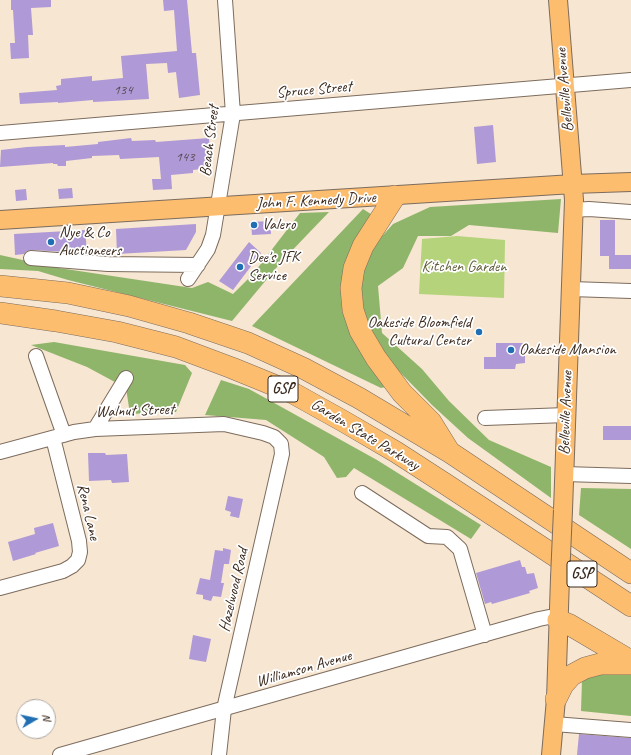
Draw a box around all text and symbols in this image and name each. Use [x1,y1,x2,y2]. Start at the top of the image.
street label: Belleville Avenue [552,47,578,133]
street label: Spruce Street [276,77,352,103]
house number: 134 [114,82,132,98]
street label: Beach Street [196,104,224,178]
house number: 143 [176,149,194,165]
street label: John F. Kennedy Drive [256,188,376,214]
place label: Valero [262,215,295,235]
marker: Valero [249,220,259,230]
place label: Nye & Co Auctioneers [59,223,121,261]
marker: Nye & Co Auctioneers [46,237,56,247]
place label: Dee's JFK Service [248,248,299,286]
park label: Kitchen Garden [422,257,506,277]
marker: Dee's JFK Service [235,262,245,272]
place label: Oakeside Bloomfield Cultural Center [367,313,471,351]
marker: Oakeside Bloomfield Cultural Center [474,327,484,337]
place label: Oakeside Mansion [519,340,616,360]
marker: Oakeside Mansion [506,345,516,355]
street label: Belleville Avenue [555,371,577,455]
road number: GSP [268,376,298,402]
street label: Garden State Parkway [307,395,423,475]
street label: Walnut Street [96,400,174,422]
street label: Rena Lane [72,482,104,542]
street label: Hazelwood Road [215,546,253,634]
road number: GSP [567,561,597,587]
street label: Williamson Avenue [254,646,354,692]
north arrow [16,699,56,739]
text: N [39,713,54,722]

